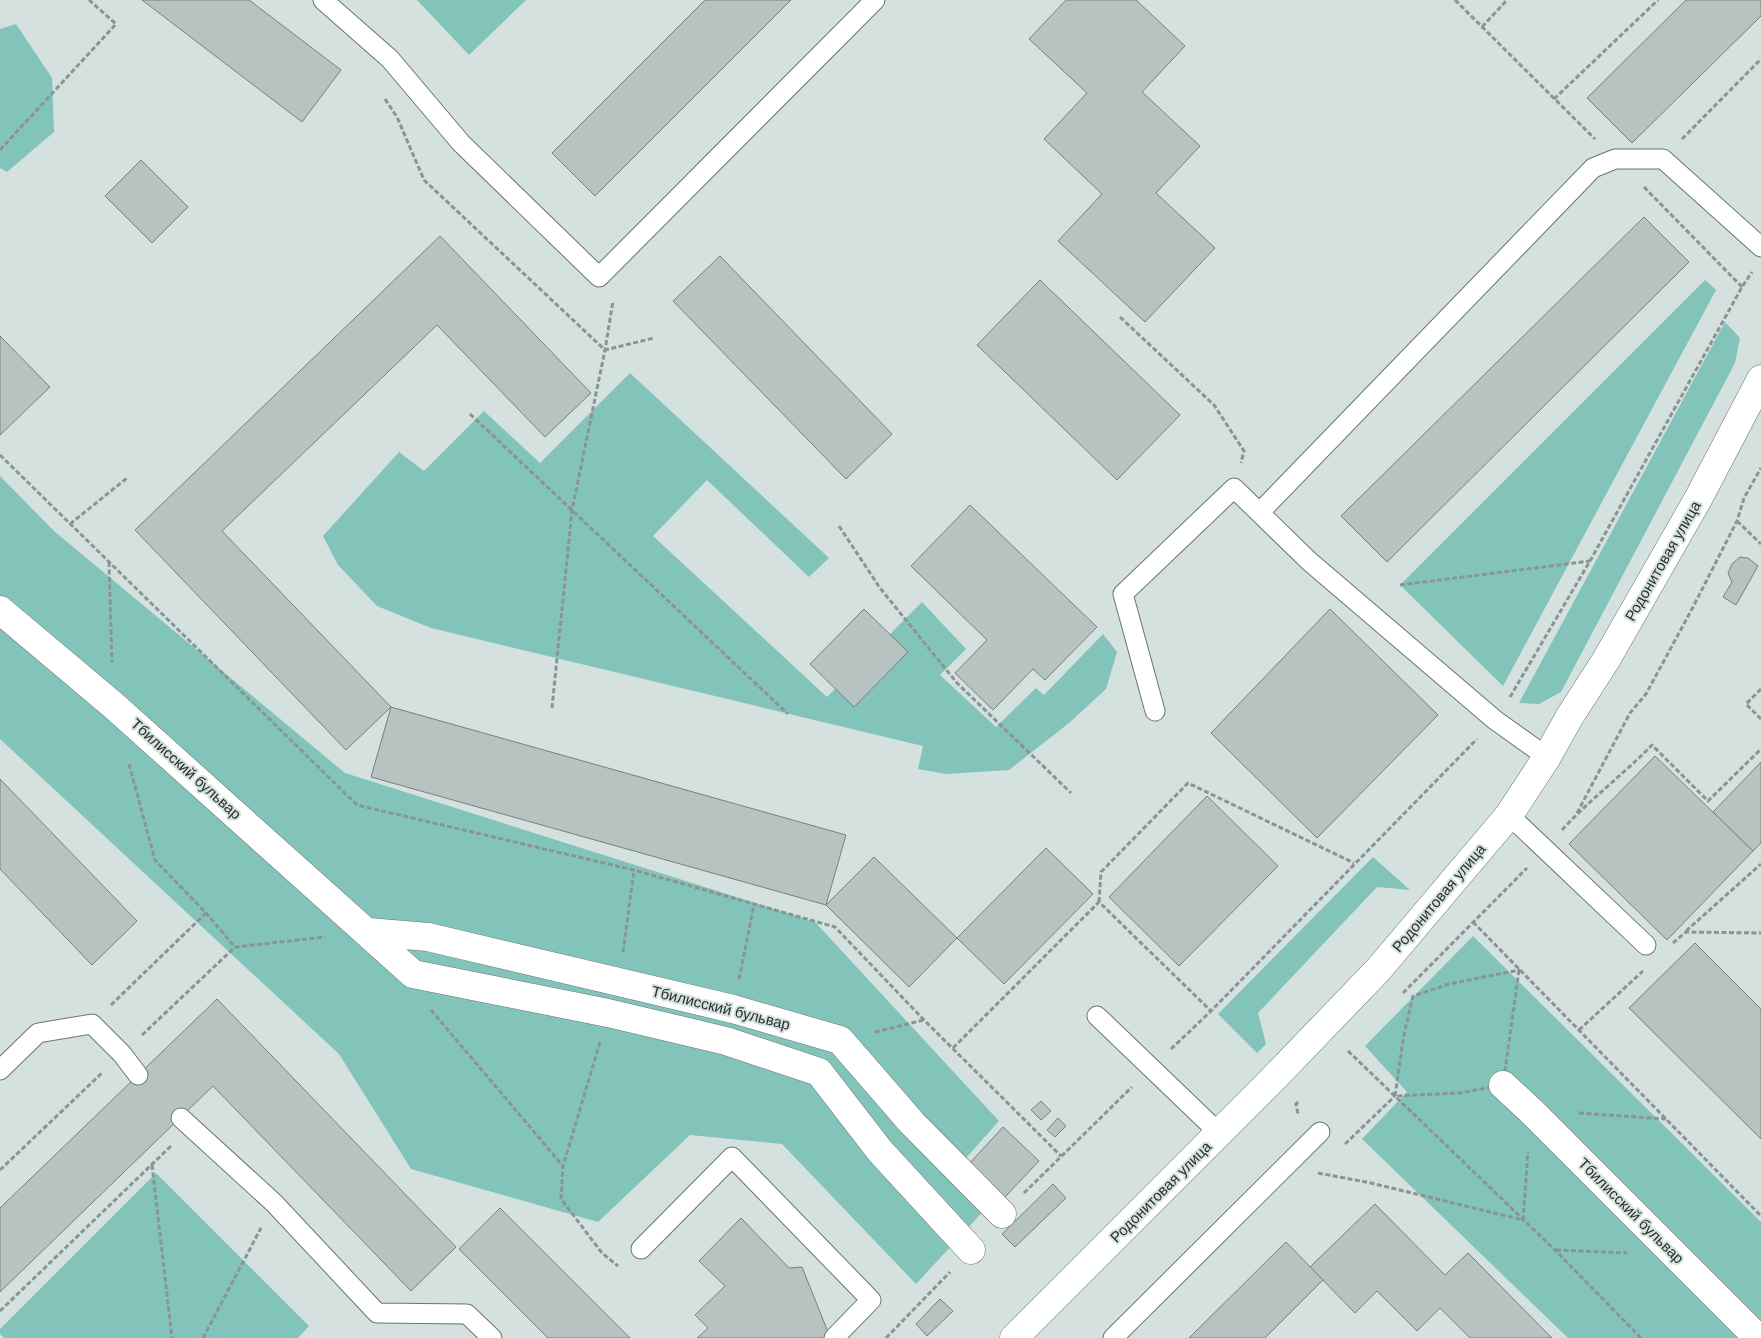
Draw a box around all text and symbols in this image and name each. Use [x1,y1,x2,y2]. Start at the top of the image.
street label: Родонитовая улица [1620,497,1706,625]
street label: Тбилисский бульвар [127,714,245,824]
street label: Родонитовая улица [1388,839,1491,956]
street label: Тбилисский бульвар [650,981,792,1035]
street label: Родонитовая улица [1106,1137,1216,1247]
street label: Тбилисский бульвар [1574,1154,1688,1268]

